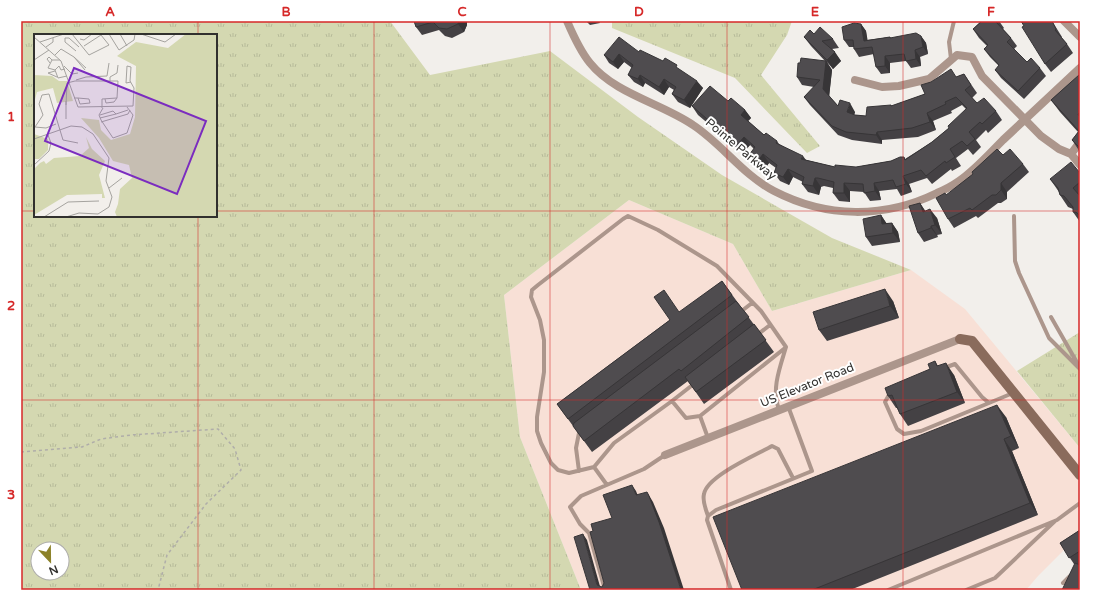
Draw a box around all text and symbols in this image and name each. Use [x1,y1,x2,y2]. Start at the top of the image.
text: A [105,4,115,20]
text: B [281,4,291,20]
text: C [457,4,467,20]
text: D [634,4,644,20]
text: E [811,4,819,20]
text: F [987,4,995,20]
inset map [34,34,217,217]
text: 1 [7,109,15,125]
street label: Pointe Parkway [703,115,780,183]
text: 2 [7,298,15,314]
street label: US Elevator Road [758,360,856,410]
text: 3 [7,487,15,503]
north arrow [30,541,70,581]
text: N [47,562,60,577]

